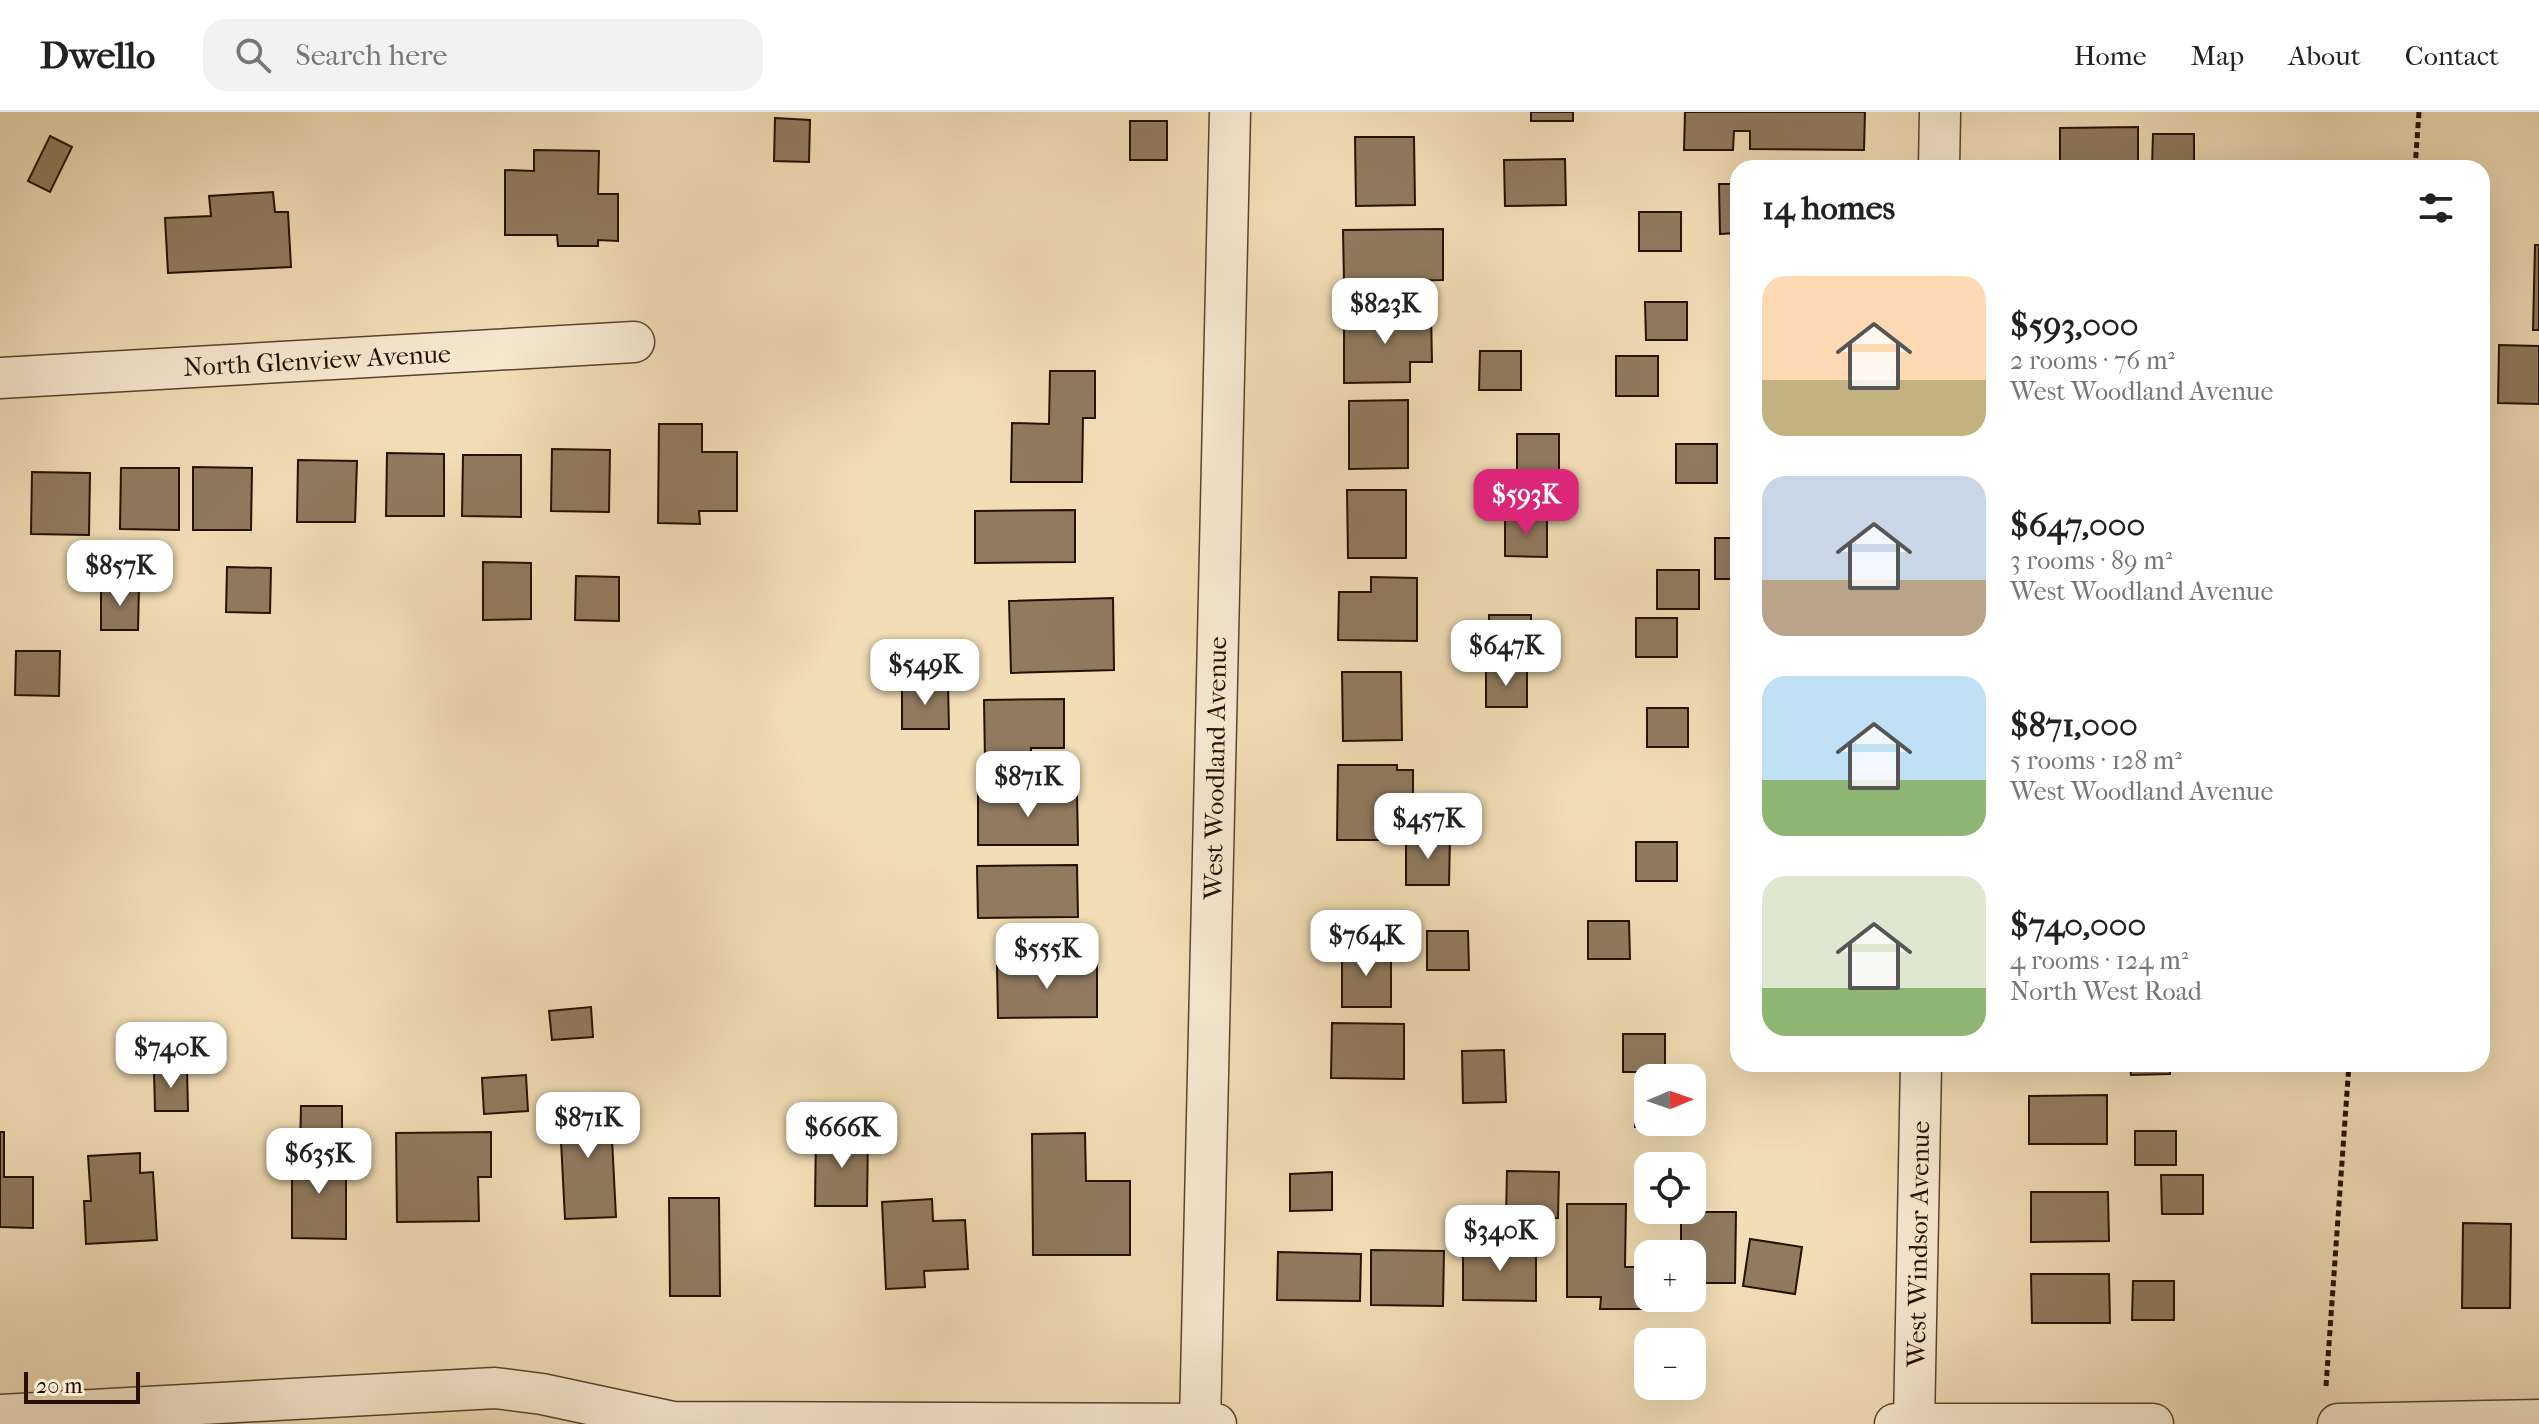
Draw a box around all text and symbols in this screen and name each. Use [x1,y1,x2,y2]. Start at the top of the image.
search box [203,19,763,91]
text: Dwello [40,33,155,78]
icon: search [231,33,275,77]
text: Search here [295,38,447,73]
text: Home [2074,39,2147,72]
text: Map [2191,39,2244,72]
text: About [2288,39,2361,72]
text: Contact [2405,39,2499,72]
icon: filters [2414,186,2458,230]
text: 14 homes [1762,188,1895,228]
pin: $823K [1329,278,1441,346]
text: $823K [1350,288,1420,319]
text: $593,000 [2010,305,2139,345]
icon: home [1826,308,1922,404]
street label: North Glenview Avenue [182,338,452,383]
text: 2 rooms · 76 m² [2010,345,2175,376]
text: West Woodland Avenue [2010,376,2273,407]
pin: $593K [1470,469,1582,537]
text: $593K [1492,479,1560,510]
text: $647,000 [2010,505,2145,545]
icon: home [1826,508,1922,604]
pin: $857K [64,540,176,608]
text: 3 rooms · 89 m² [2010,545,2172,576]
text: $857K [85,550,155,581]
text: West Woodland Avenue [2010,576,2273,607]
pin: $647K [1450,620,1562,688]
text: $647K [1469,630,1543,661]
street label: West Woodland Avenue [1198,636,1233,901]
pin: $549K [869,639,981,707]
text: $549K [888,649,962,680]
text: $871,000 [2010,705,2138,745]
icon: home [1826,708,1922,804]
text: 5 rooms · 128 m² [2010,745,2182,776]
pin: $871K [972,751,1084,819]
text: $871K [994,761,1062,792]
text: West Woodland Avenue [2010,776,2273,807]
pin: $457K [1372,793,1484,861]
text: $457K [1392,803,1464,834]
text: $740,000 [2010,905,2146,945]
icon: home [1826,908,1922,1004]
pin: $764K [1310,910,1422,978]
text: $764K [1328,920,1404,951]
pin: $555K [991,923,1103,991]
text: $555K [1014,933,1080,964]
text: 4 rooms · 124 m² [2010,945,2188,976]
text: North West Road [2010,976,2202,1007]
pin: $740K [115,1022,227,1090]
text: $740K [134,1032,208,1063]
north arrow [1634,1064,1706,1136]
map controls [1634,1064,1706,1400]
pin: $871K [532,1092,644,1160]
text: $871K [554,1102,622,1133]
pin: $666K [786,1102,898,1170]
text: $666K [804,1112,880,1143]
street label: West Windsor Avenue [1901,1120,1936,1368]
pin: $635K [263,1128,375,1196]
text: $635K [284,1138,354,1169]
button: locate [1634,1152,1706,1224]
pin: $340K [1444,1205,1556,1273]
text: $340K [1463,1215,1537,1246]
button: + [1634,1240,1706,1312]
button: − [1634,1328,1706,1400]
scale bar [24,1368,140,1404]
text: 20 m [36,1373,82,1399]

